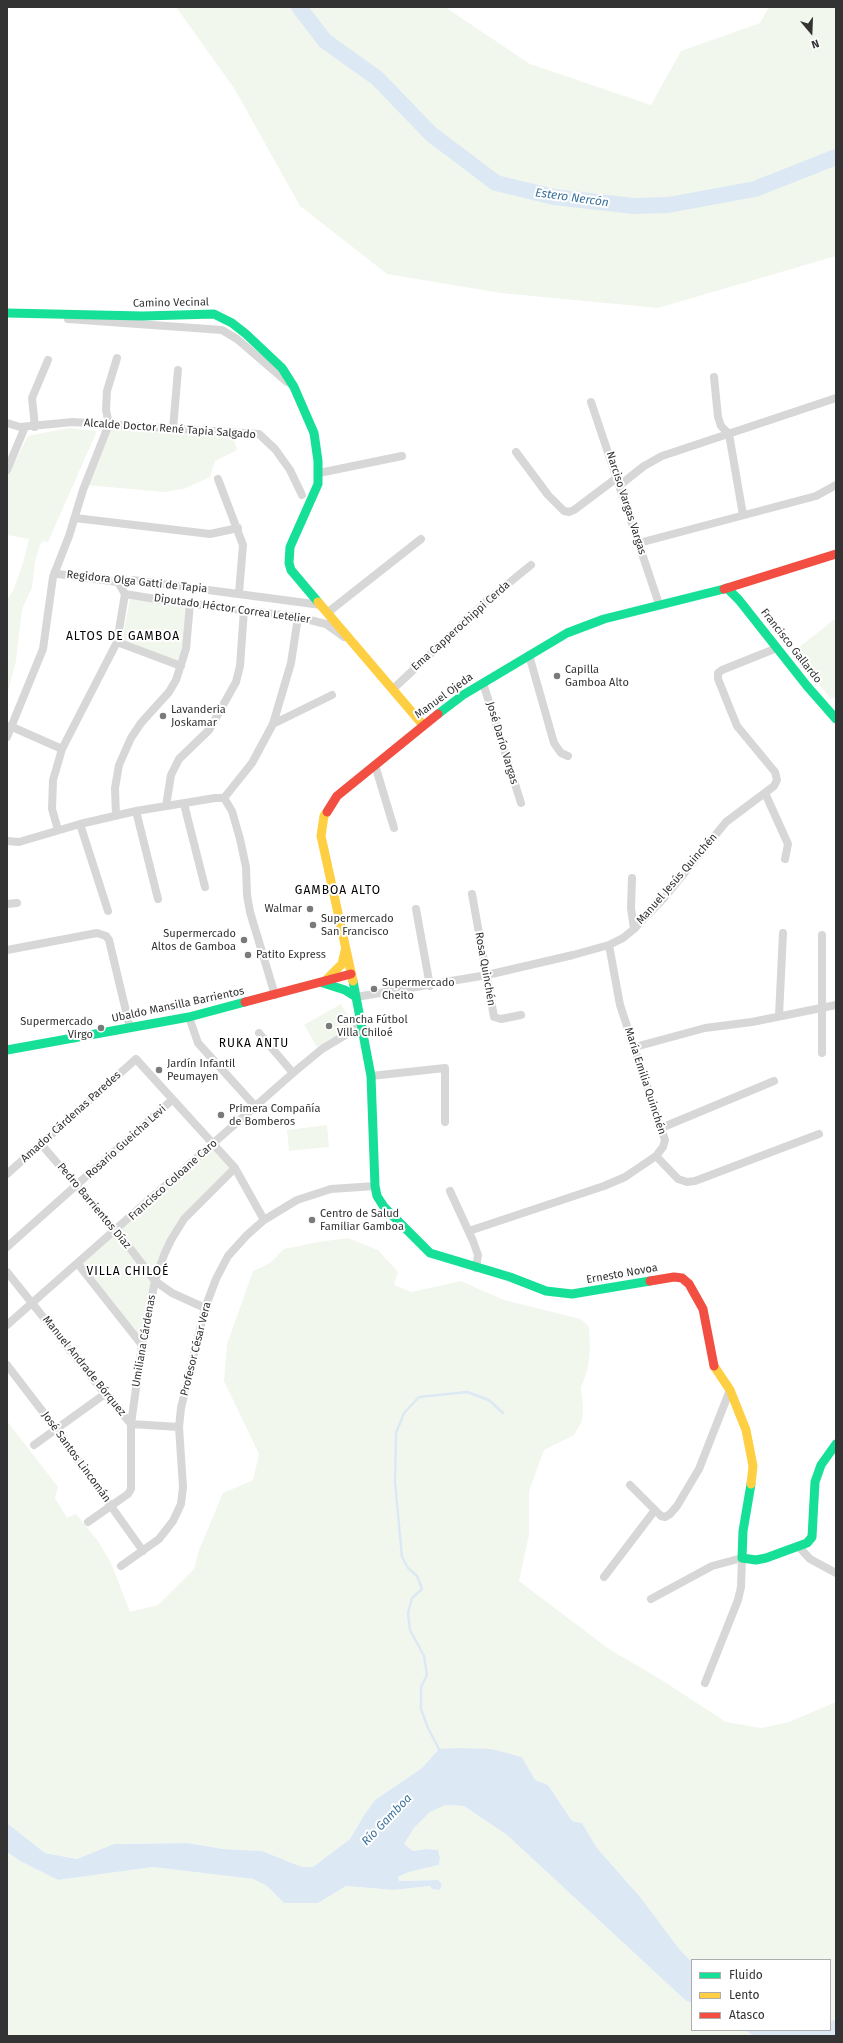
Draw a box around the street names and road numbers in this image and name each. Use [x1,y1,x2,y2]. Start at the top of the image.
street label: Camino Vecinal [133,296,209,310]
street label: Alcalde Doctor René Tapia Salgado [84,416,256,442]
street label: Narciso Vargas Vargas [603,450,649,556]
street label: Regidora Olga Gatti de Tapia [66,568,208,596]
street label: Ema Capperochippi Cerda [409,578,513,674]
street label: Diputado Héctor Correa Letelier [153,591,311,627]
street label: Francisco Gallardo [758,606,824,686]
street label: Manuel Ojeda [412,670,476,722]
street label: José Darío Vargas [483,700,521,786]
street label: Manuel Jesús Quinchén [634,831,720,927]
street label: Rosa Quinchén [472,931,498,1007]
street label: Ubaldo Mansilla Barrientos [110,984,246,1026]
street label: María Emilia Quinchén [621,1026,669,1136]
street label: Amador Cárdenas Paredes [18,1069,124,1165]
street label: Rosario Gueicha Levi [83,1103,169,1181]
street label: Francisco Coloane Caro [126,1137,220,1223]
street label: Pedro Barrientos Díaz [54,1160,134,1252]
street label: Ernesto Novoa [585,1261,659,1287]
street label: Umiliana Cárdenas [129,1294,159,1388]
street label: Profesor César Vera [178,1301,214,1397]
street label: Manuel Andrade Bórquez [40,1313,128,1419]
street label: José Santos Lincomán [39,1409,113,1505]

